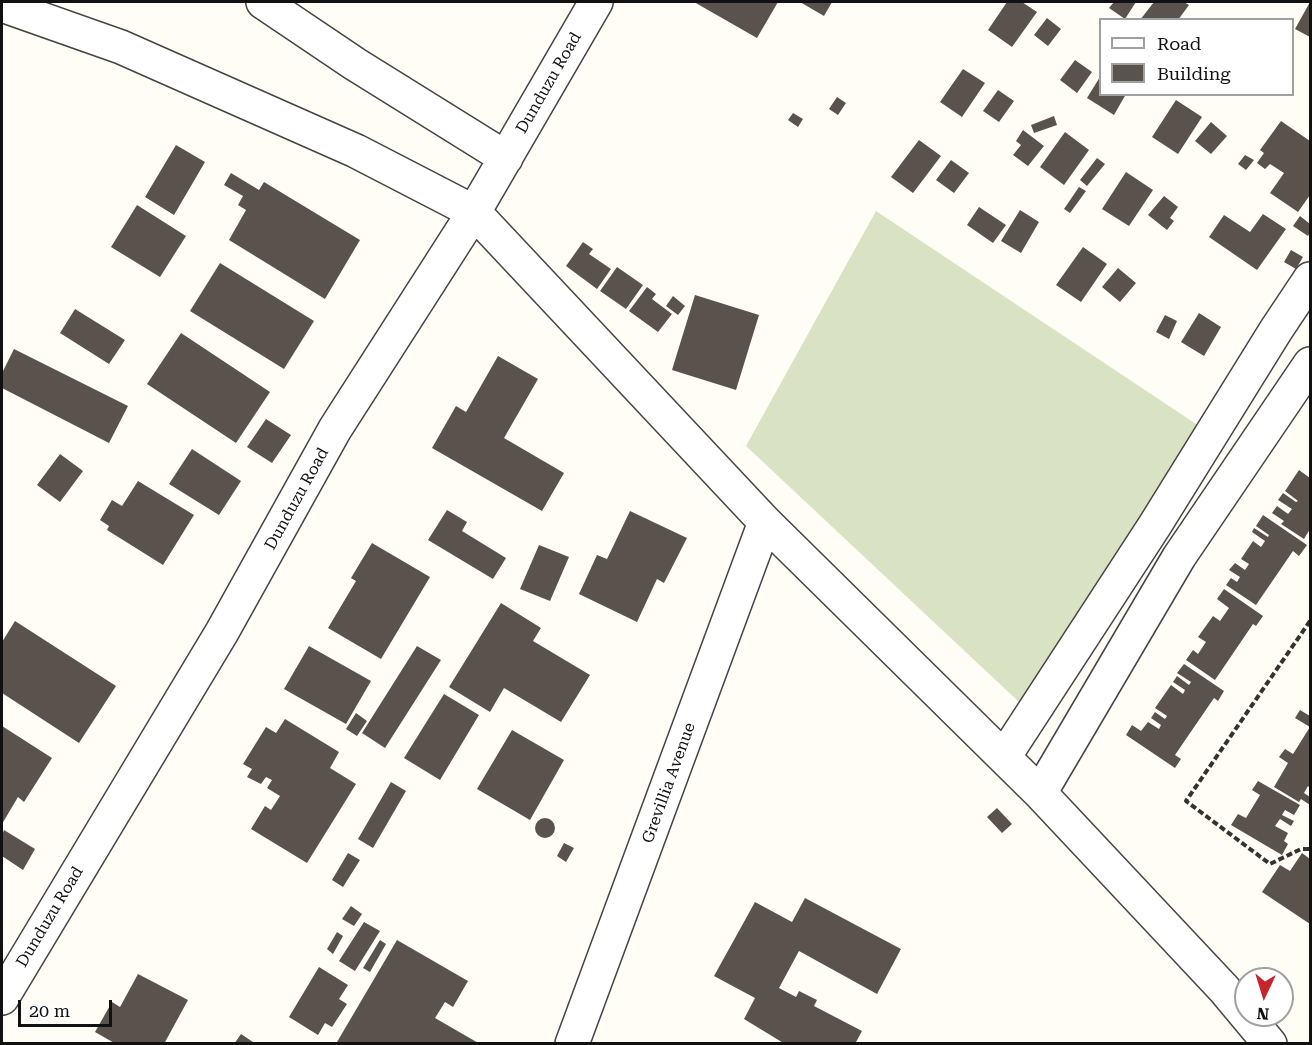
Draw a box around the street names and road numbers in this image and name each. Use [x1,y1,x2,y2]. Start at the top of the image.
street label: Dunduzu Road [512,29,586,137]
street label: Dunduzu Road [261,445,333,553]
street label: Grevillia Avenue [638,720,700,846]
street label: Dunduzu Road [12,863,88,971]

